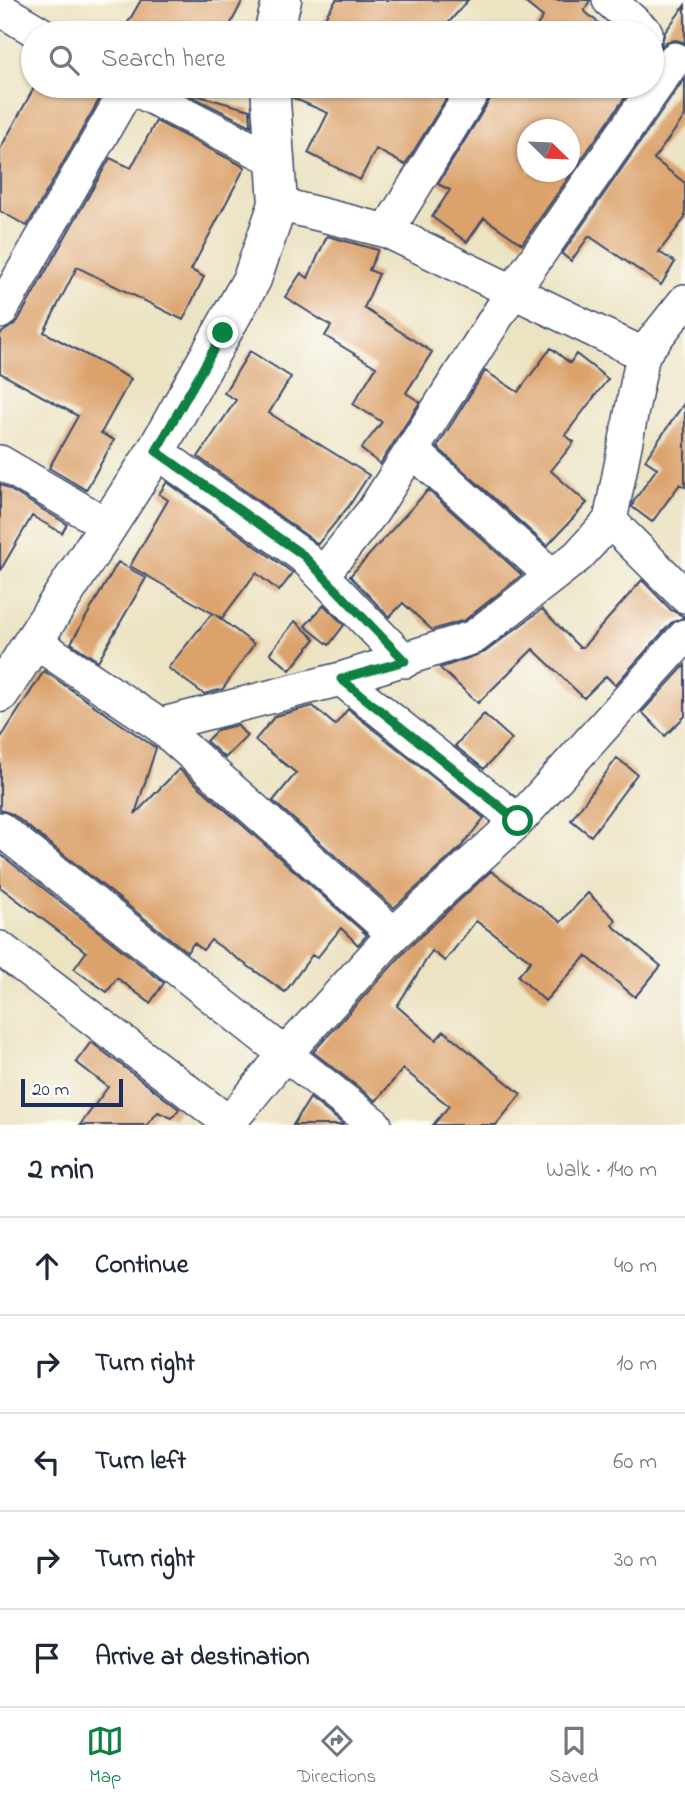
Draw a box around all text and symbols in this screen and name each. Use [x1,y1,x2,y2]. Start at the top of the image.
search box [21,21,664,98]
icon: search [45,41,83,79]
text: Search here [101,41,226,79]
north arrow [517,119,580,182]
route end [207,317,238,348]
route start [502,805,533,836]
scale bar [21,1076,122,1108]
text: 20 m [32,1077,69,1104]
text: 2 min [28,1149,94,1193]
text: Walk · 140 m [546,1154,657,1187]
icon: ahead [28,1247,66,1285]
text: Continue [95,1247,188,1285]
text: 40 m [614,1250,657,1283]
icon: right [28,1345,66,1383]
text: Turn right [95,1345,195,1383]
text: 10 m [616,1348,657,1381]
icon: left [28,1443,66,1481]
text: Turn left [95,1443,186,1481]
text: 60 m [613,1446,657,1479]
icon: right [28,1541,66,1579]
text: Turn right [95,1541,195,1579]
text: 30 m [614,1544,657,1577]
icon: arrive [28,1639,66,1677]
text: Arrive at destination [95,1639,310,1677]
tab: Map [86,1722,124,1791]
tab: Directions [297,1722,376,1791]
tab: Saved [549,1722,599,1791]

